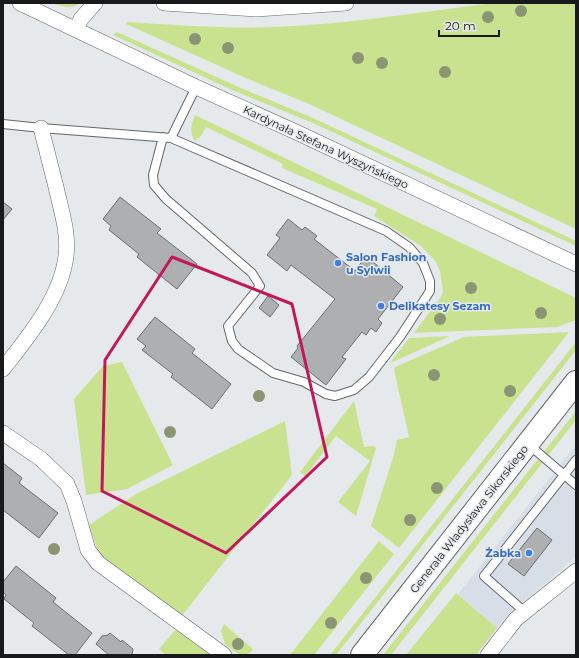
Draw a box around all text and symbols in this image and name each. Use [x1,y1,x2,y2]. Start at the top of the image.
scale bar [439,12,499,38]
text: 20 m [445,18,476,33]
street label: Kardynała Stefana Wyszyńskiego [241,102,411,192]
place label: Salon Fashion u Sylwii [346,250,426,277]
marker: Salon Fashion u Sylwii [333,258,343,268]
place label: Delikatesy Sezam [389,299,491,313]
marker: Delikatesy Sezam [376,301,386,311]
street label: Generała Władysława Sikorskiego [407,442,531,596]
place label: Żabka [485,546,521,560]
marker: Żabka [524,548,534,558]

